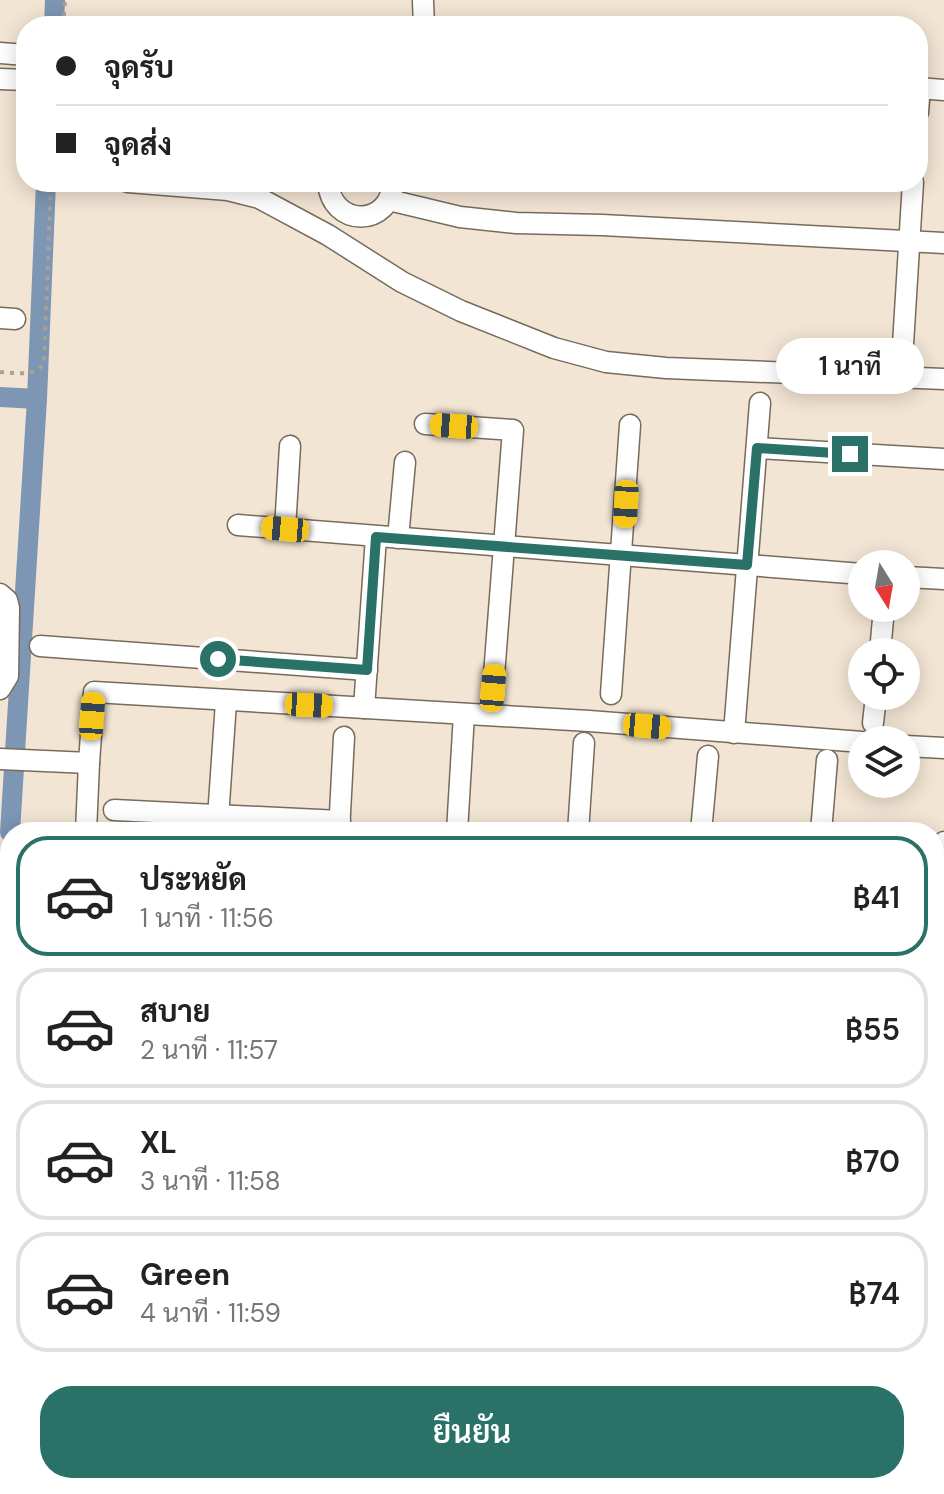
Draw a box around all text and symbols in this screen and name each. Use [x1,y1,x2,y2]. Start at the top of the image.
text: จุดรับ [104,48,174,87]
text: จุดส่ง [104,125,172,164]
callout: 1 นาที [776,338,924,394]
text: 1 นาที [819,349,881,383]
car [429,412,479,440]
route end [832,436,868,472]
car [613,479,639,529]
car [260,515,310,543]
north arrow [848,550,920,622]
map controls [848,550,920,798]
button: locate [848,638,920,710]
route start [200,641,236,677]
car [479,663,507,713]
car [78,691,106,741]
car [284,692,334,718]
car [622,712,672,740]
button: layers [848,726,920,798]
icon: car [44,860,116,932]
text: ประหยัด [140,860,247,899]
text: ฿41 [852,878,900,917]
text: 1 นาที · 11:56 [140,901,274,935]
icon: car [44,992,116,1064]
text: สบาย [140,992,210,1031]
text: ฿55 [845,1010,900,1049]
text: 2 นาที · 11:57 [140,1033,278,1067]
text: XL [140,1123,177,1162]
icon: car [44,1124,116,1196]
text: ฿70 [845,1142,900,1181]
text: 3 นาที · 11:58 [140,1164,281,1198]
text: Green [140,1255,230,1294]
icon: car [44,1256,116,1328]
text: ฿74 [848,1274,900,1313]
text: 4 นาที · 11:59 [140,1296,281,1330]
button: ยืนยัน [40,1386,904,1478]

